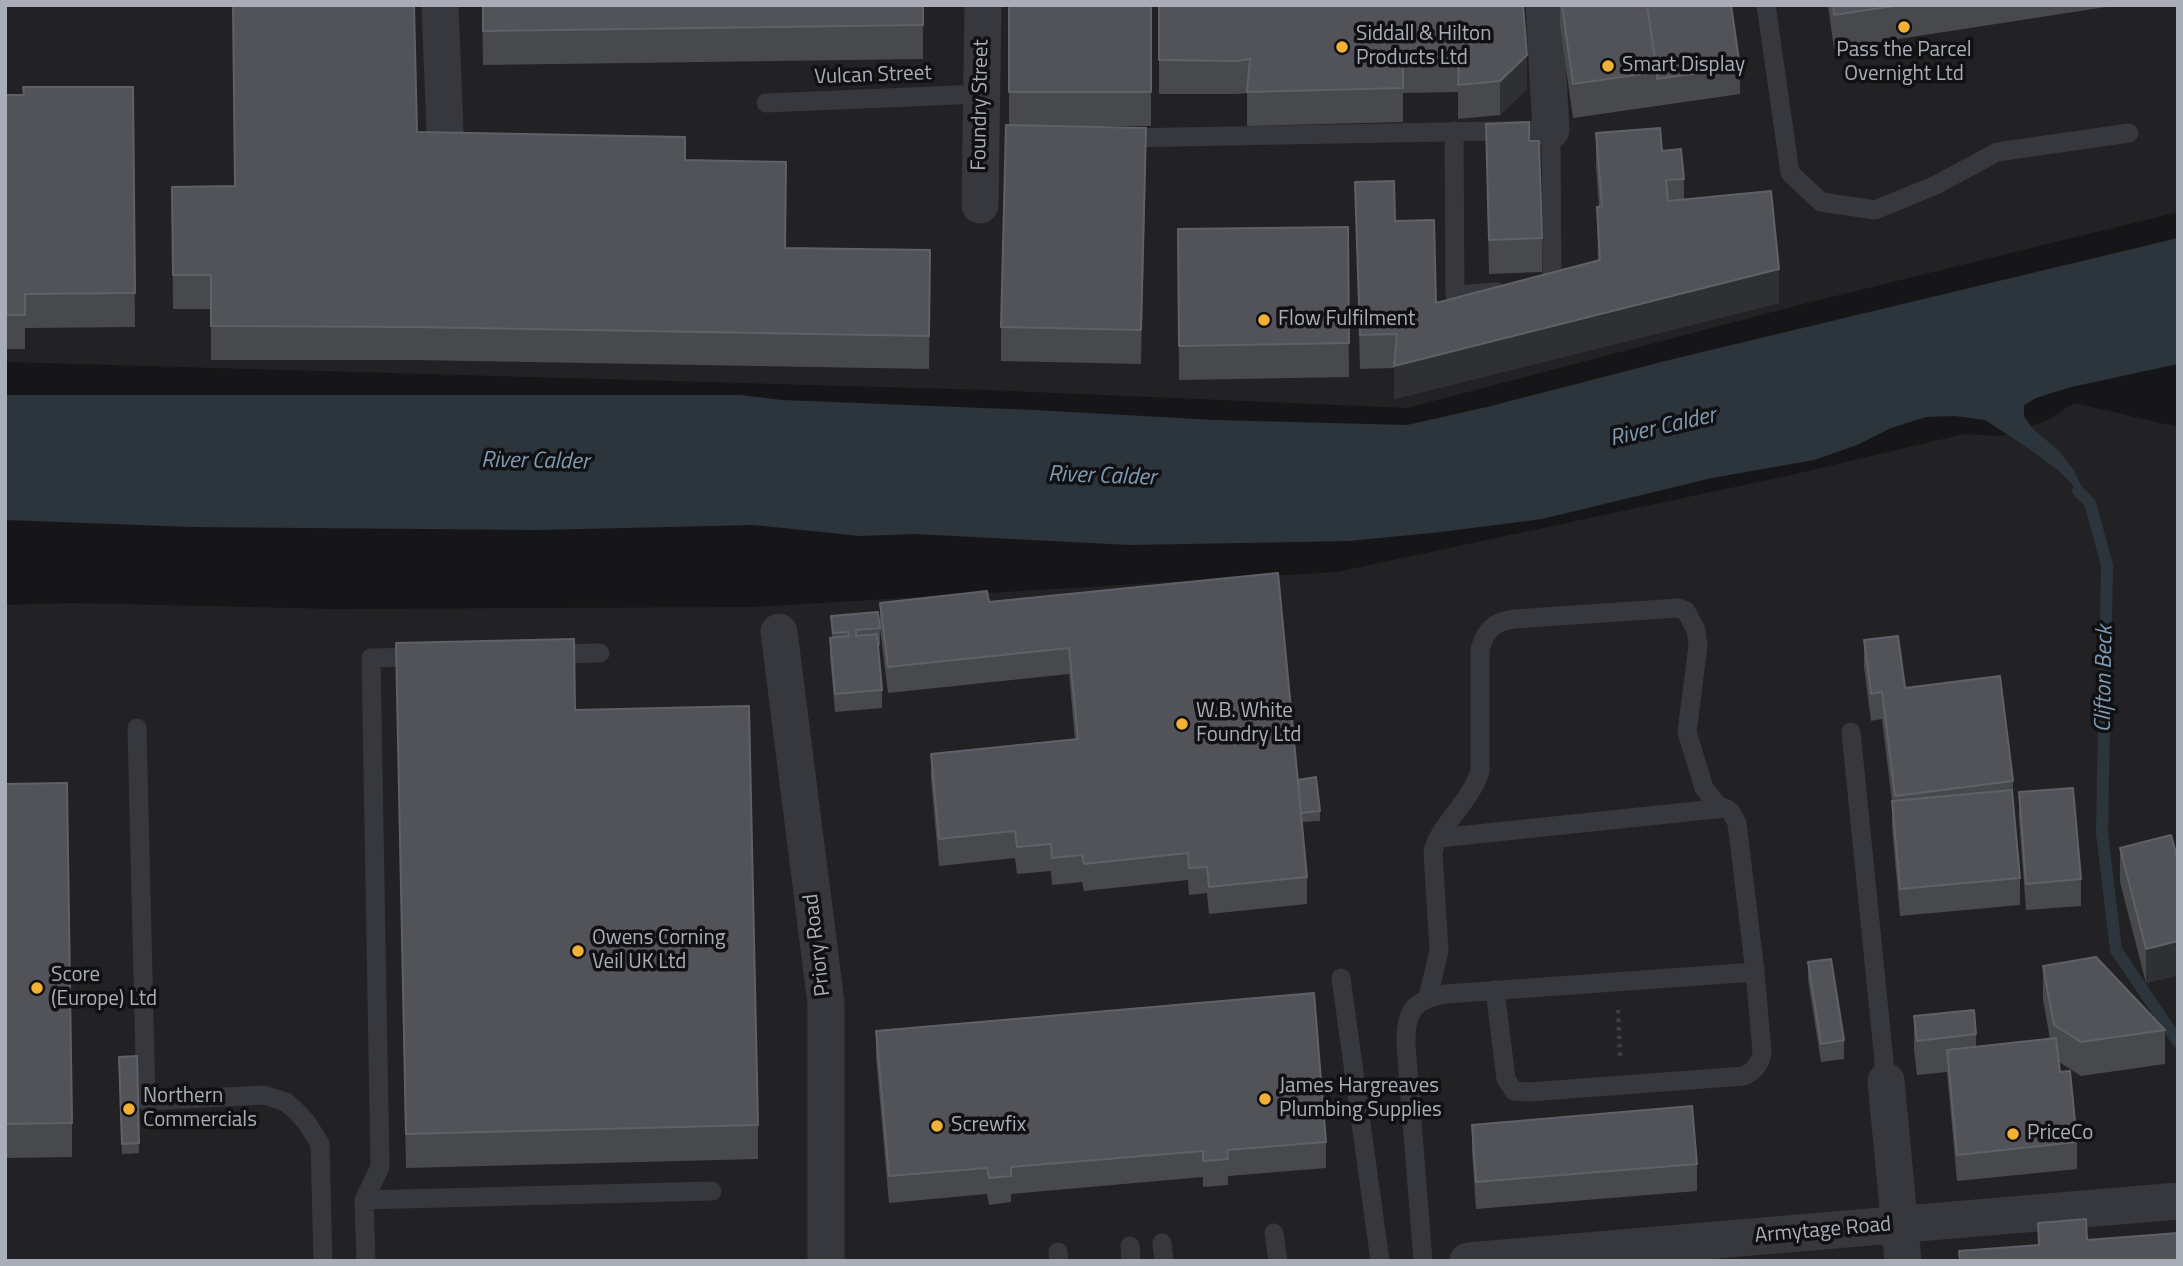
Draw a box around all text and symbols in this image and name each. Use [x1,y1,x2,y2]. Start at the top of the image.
marker: Pass the Parcel Overnight Ltd [1896,19,1912,35]
place label: Siddall & Hilton Products Ltd [1356,22,1491,72]
place label: Pass the Parcel Overnight Ltd [1836,38,1972,88]
street label: Foundry Street [967,39,995,171]
marker: Siddall & Hilton Products Ltd [1334,39,1350,55]
place label: Smart Display [1622,53,1745,79]
marker: Smart Display [1600,58,1616,74]
street label: Vulcan Street [814,61,932,91]
place label: Flow Fulfilment [1278,307,1415,333]
marker: Flow Fulfilment [1256,312,1272,328]
water label: River Calder [1607,402,1719,454]
water label: River Calder [481,447,589,477]
water label: River Calder [1048,461,1156,493]
water label: Clifton Beck [2090,625,2120,733]
place label: W.B. White Foundry Ltd [1196,699,1301,749]
marker: W.B. White Foundry Ltd [1174,716,1190,732]
street label: Priory Road [799,892,837,998]
place label: Owens Corning Veil UK Ltd [592,926,726,976]
marker: Owens Corning Veil UK Ltd [570,943,586,959]
place label: Score (Europe) Ltd [51,963,157,1013]
marker: Score (Europe) Ltd [29,980,45,996]
place label: James Hargreaves Plumbing Supplies [1279,1074,1442,1124]
place label: Northern Commercials [143,1084,257,1134]
marker: James Hargreaves Plumbing Supplies [1257,1091,1273,1107]
marker: Northern Commercials [121,1101,137,1117]
place label: Screwfix [951,1113,1026,1139]
marker: Screwfix [929,1118,945,1134]
place label: PriceCo [2027,1121,2093,1147]
marker: PriceCo [2005,1126,2021,1142]
street label: Armytage Road [1754,1212,1892,1250]

